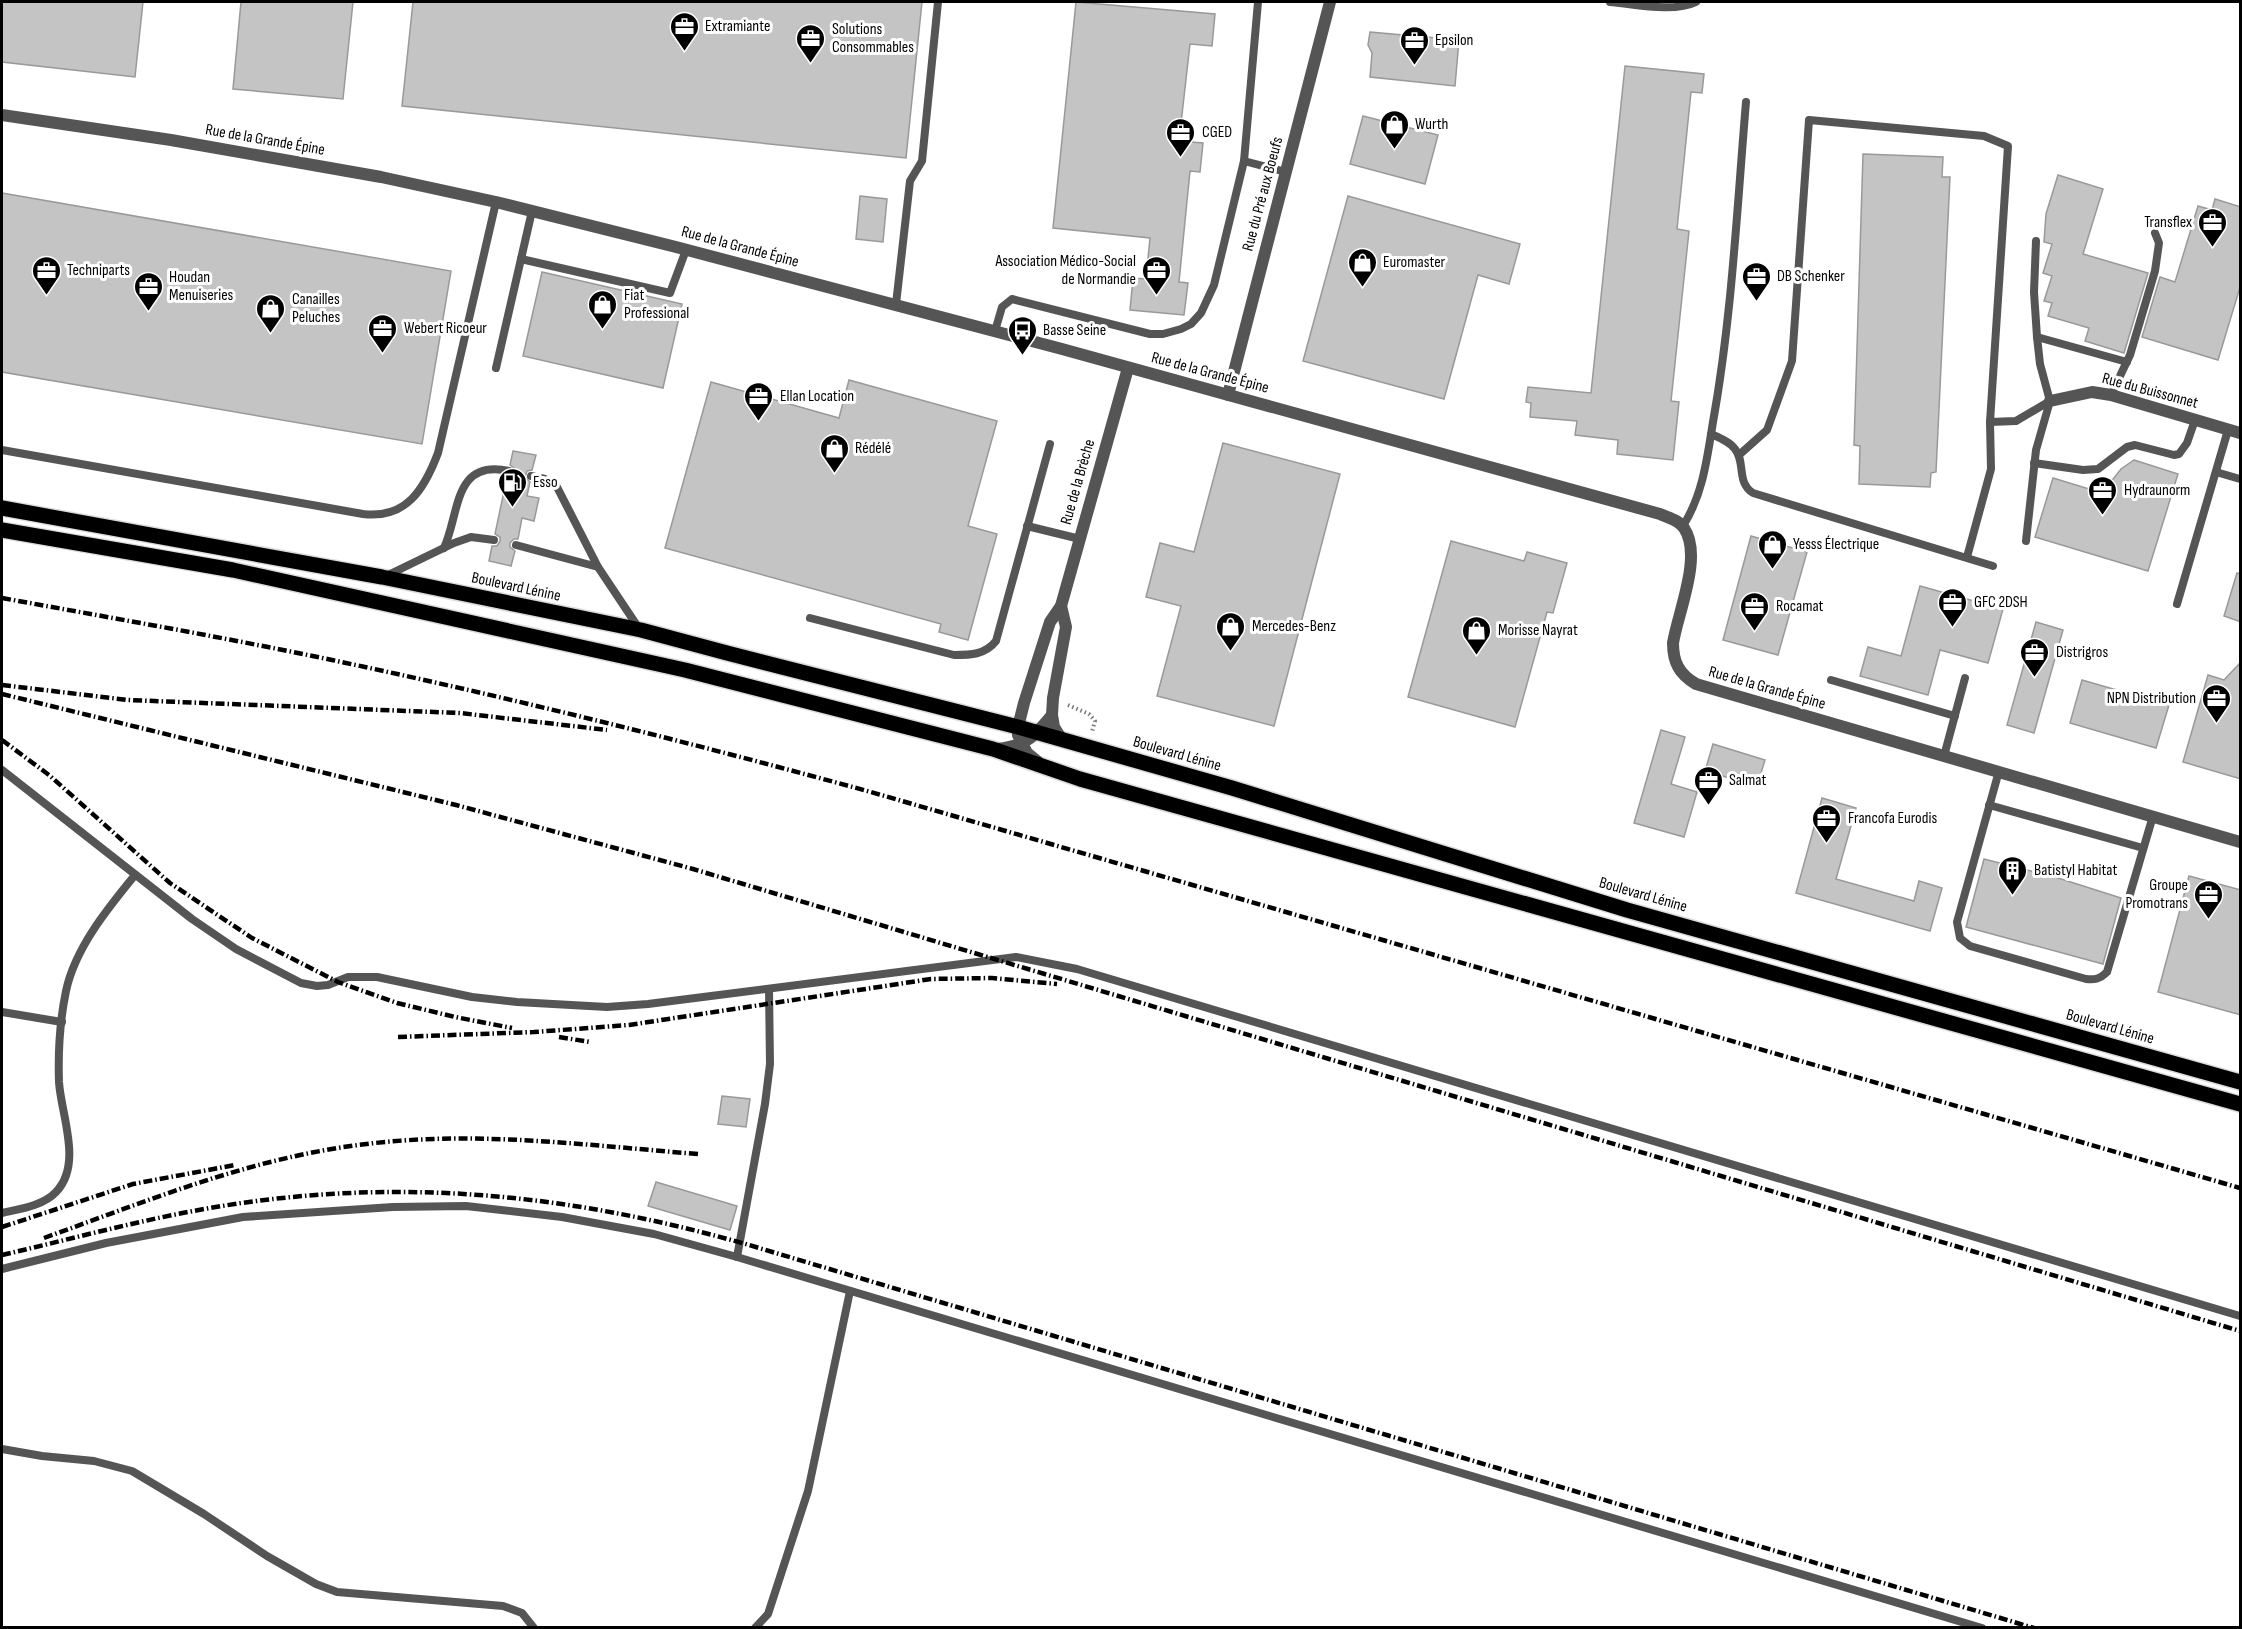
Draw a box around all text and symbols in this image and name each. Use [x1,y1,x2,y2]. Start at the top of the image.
office icon: Extramiante [668,10,700,52]
place label: Extramiante [705,17,770,36]
place label: Solutions Consommables [832,20,914,57]
office icon: Solutions Consommables [795,22,827,64]
office icon: Epsilon [1398,24,1430,66]
place label: Epsilon [1435,31,1473,50]
shop icon: Wurth [1378,108,1410,150]
place label: Wurth [1415,115,1448,134]
office icon: CGED [1165,116,1197,158]
street label: Rue de la Grande Épine [204,120,326,160]
place label: CGED [1202,123,1232,142]
street label: Rue du Pré aux Boeufs [1239,134,1287,253]
office icon: Transflex [2197,206,2229,248]
place label: Transflex [2144,213,2192,232]
street label: Rue de la Grande Épine [679,222,801,272]
shop icon: Euromaster [1346,246,1378,288]
place label: Association Médico-Social de Normandie [994,252,1136,289]
place label: Euromaster [1383,253,1446,272]
office icon: Techniparts [30,254,62,296]
office icon: Association Médico-Social de Normandie [1141,254,1173,296]
office icon: DB Schenker [1740,260,1772,302]
place label: Techniparts [67,261,130,280]
place label: DB Schenker [1777,267,1845,286]
place label: Houdan Menuiseries [169,268,234,305]
office icon: Houdan Menuiseries [132,270,164,312]
place label: Fiat Professional [624,286,689,323]
shop icon: Fiat Professional [587,288,619,330]
place label: Canailles Peluches [292,290,341,327]
shop icon: Canailles Peluches [255,292,287,334]
office icon: Webert Ricoeur [367,312,399,354]
bus stop icon: Basse Seine [1006,314,1038,356]
place label: Webert Ricoeur [404,319,487,338]
place label: Basse Seine [1043,321,1106,340]
street label: Rue de la Grande Épine [1149,348,1271,398]
street label: Rue du Buissonnet [2100,369,2200,413]
office icon: Ellan Location [743,380,775,422]
place label: Ellan Location [780,387,854,406]
shop icon: Rédélé [818,432,850,474]
street label: Rue de la Brèche [1057,437,1099,527]
place label: Rédélé [855,439,891,458]
fuel station icon: Esso [496,466,528,508]
place label: Esso [533,473,558,492]
office icon: Hydraunorm [2087,474,2119,516]
place label: Hydraunorm [2124,481,2190,500]
shop icon: Yesss Électrique [1756,528,1788,570]
place label: Yesss Électrique [1793,535,1879,554]
street label: Boulevard Lénine [470,568,562,606]
office icon: GFC 2DSH [1937,586,1969,628]
office icon: Rocamat [1739,590,1771,632]
place label: GFC 2DSH [1974,593,2028,612]
place label: Rocamat [1776,597,1824,616]
shop icon: Mercedes-Benz [1215,610,1247,652]
shop icon: Morisse Nayrat [1461,614,1493,656]
place label: Mercedes-Benz [1252,617,1336,636]
place label: Morisse Nayrat [1498,621,1578,640]
office icon: Distrigros [2019,636,2051,678]
place label: Distrigros [2056,643,2108,662]
street label: Rue de la Grande Épine [1706,662,1828,714]
office icon: NPN Distribution [2201,682,2233,724]
place label: NPN Distribution [2107,689,2196,708]
street label: Boulevard Lénine [1131,732,1223,776]
office icon: Salmat [1692,764,1724,806]
place label: Salmat [1729,771,1766,790]
office icon: Francofa Eurodis [1811,802,1843,844]
place label: Francofa Eurodis [1848,809,1937,828]
building icon: Batistyl Habitat [1997,854,2029,896]
place label: Batistyl Habitat [2034,861,2117,880]
street label: Boulevard Lénine [1597,873,1689,917]
place label: Groupe Promotrans [2125,876,2188,913]
office icon: Groupe Promotrans [2193,878,2225,920]
street label: Boulevard Lénine [2064,1005,2156,1049]

